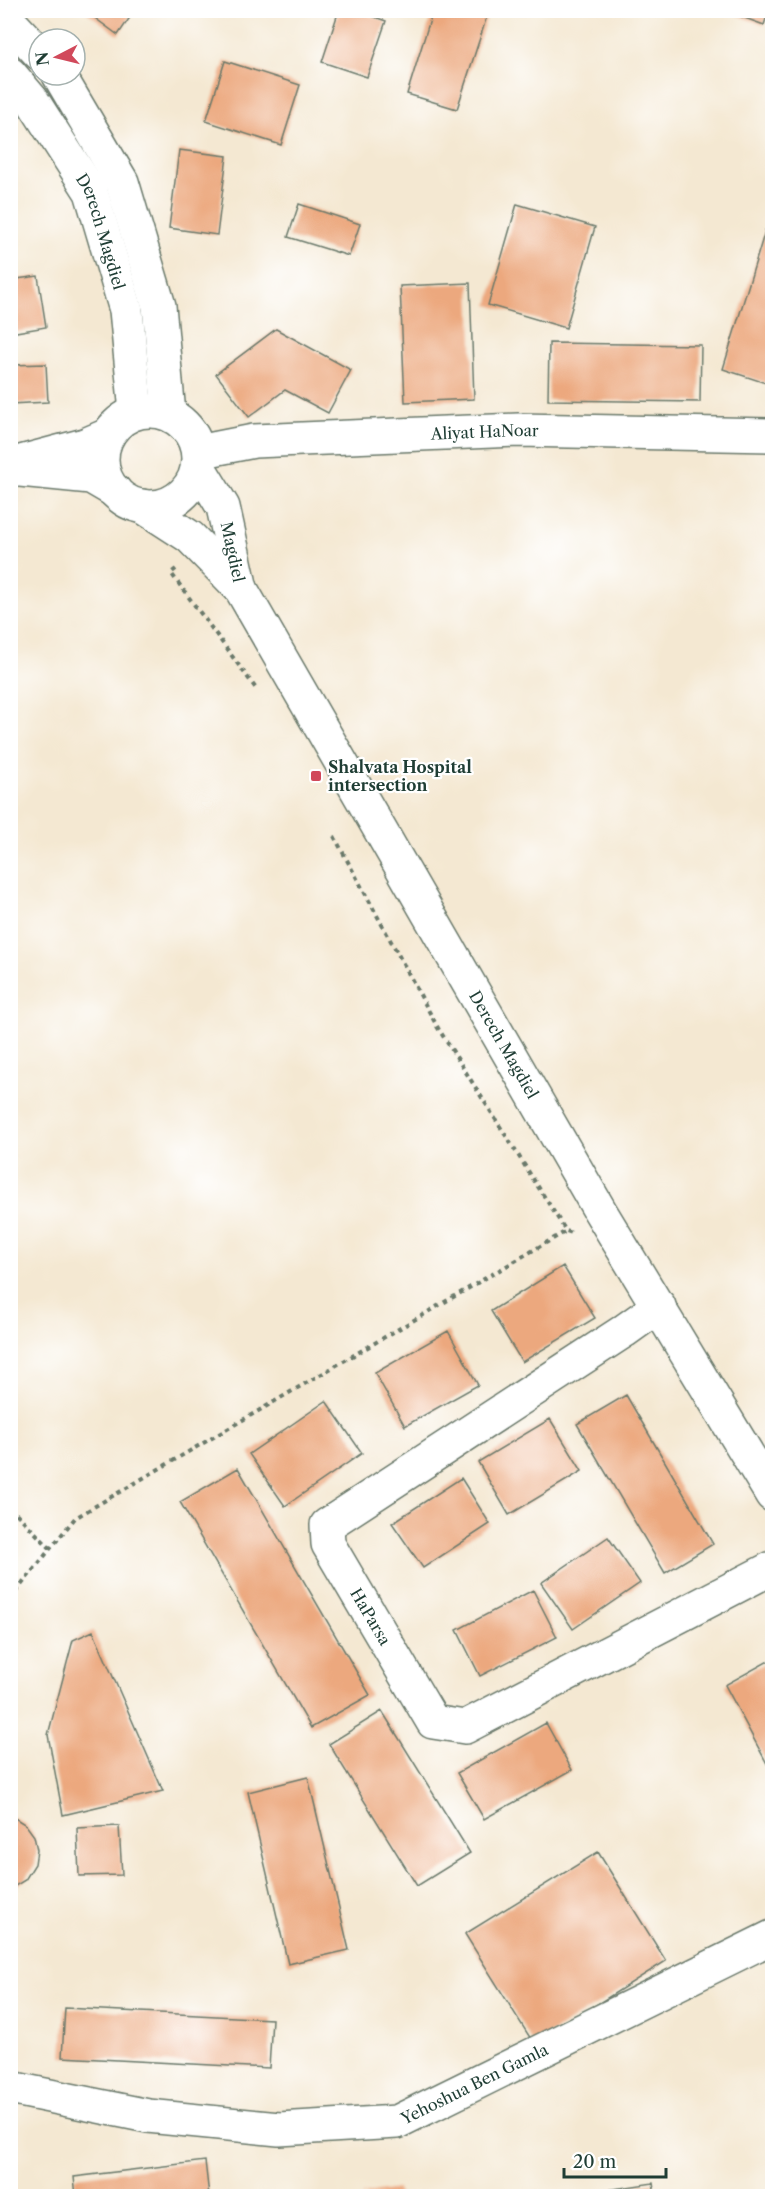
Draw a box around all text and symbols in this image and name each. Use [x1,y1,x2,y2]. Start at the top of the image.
north arrow [27,27,87,87]
text: N [31,51,53,67]
street label: Derech Magdiel [72,170,129,292]
street label: Aliyat HaNoar [429,420,539,444]
street label: Magdiel [217,520,249,584]
place label: Shalvata Hospital intersection [328,757,472,795]
marker: Shalvata Hospital intersection [309,769,323,783]
street label: Derech Magdiel [465,987,543,1102]
street label: HaParsa [346,1584,396,1649]
street label: Yehoshua Ben Gamla [397,2039,552,2129]
scale bar [564,2141,666,2179]
text: 20 m [573,2151,617,2173]

